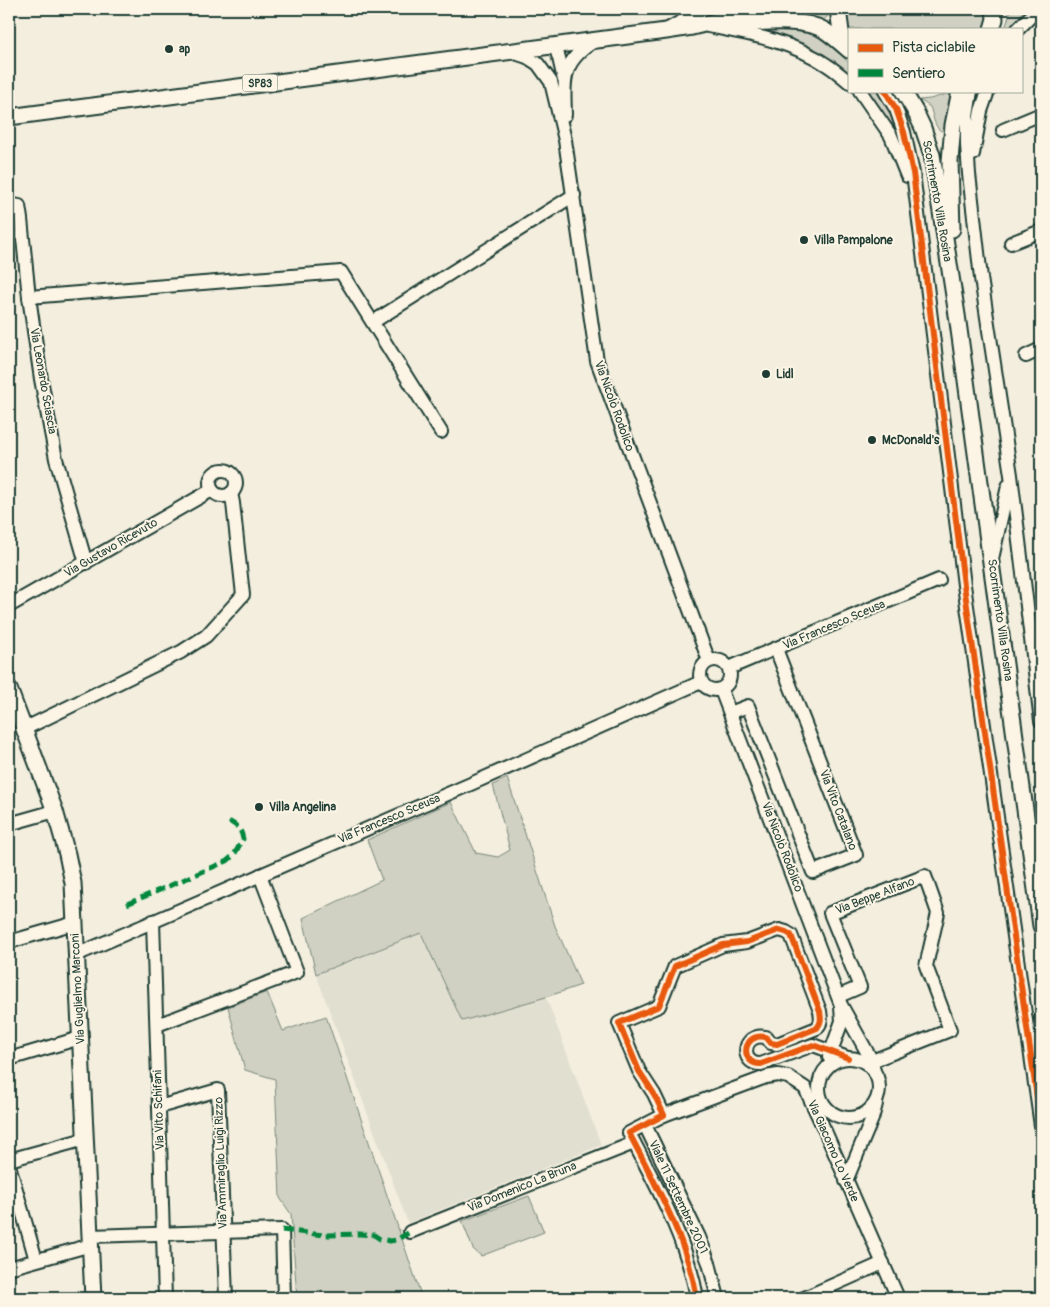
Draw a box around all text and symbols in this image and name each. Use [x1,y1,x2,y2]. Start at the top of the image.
legend [848,28,1022,92]
text: Pista ciclabile [892,38,976,57]
place label: ap [179,42,191,57]
marker: ap [163,43,175,55]
text: Sentiero [892,64,945,83]
road number: SP83 [242,75,278,92]
street label: Scorrimento Villa Rosina [919,139,955,263]
place label: Villa Pampalone [814,233,894,248]
marker: Villa Pampalone [798,234,810,246]
street label: Via Leonardo Sciascia [26,327,60,436]
street label: Via Nicolò Rodolico [591,359,638,454]
place label: Lidl [776,367,794,382]
marker: Lidl [760,368,772,380]
place label: McDonald's [882,433,940,448]
marker: McDonald's [866,434,878,446]
street label: Via Gustavo Ricevuto [62,515,161,581]
street label: Scorrimento Villa Rosina [984,558,1016,682]
street label: Via Francesco Sceusa [781,597,888,653]
street label: Via Vito Catalano [816,767,860,853]
street label: Via Francesco Sceusa [336,791,443,847]
place label: Villa Angelina [269,800,336,815]
street label: Via Nicolò Rodolico [758,800,806,895]
marker: Villa Angelina [253,801,265,813]
street label: Via Beppe Alfano [833,874,917,918]
street label: Via Guglielmo Marconi [68,933,88,1045]
street label: Via Vito Schifani [150,1070,168,1150]
street label: Via Ammiraglio Luigi Rizzo [211,1096,231,1229]
street label: Via Giacomo Lo Verde [804,1098,862,1204]
street label: Viale 11 Settembre 2001 [645,1138,711,1256]
street label: Via Domenico La Bruna [465,1158,579,1216]

